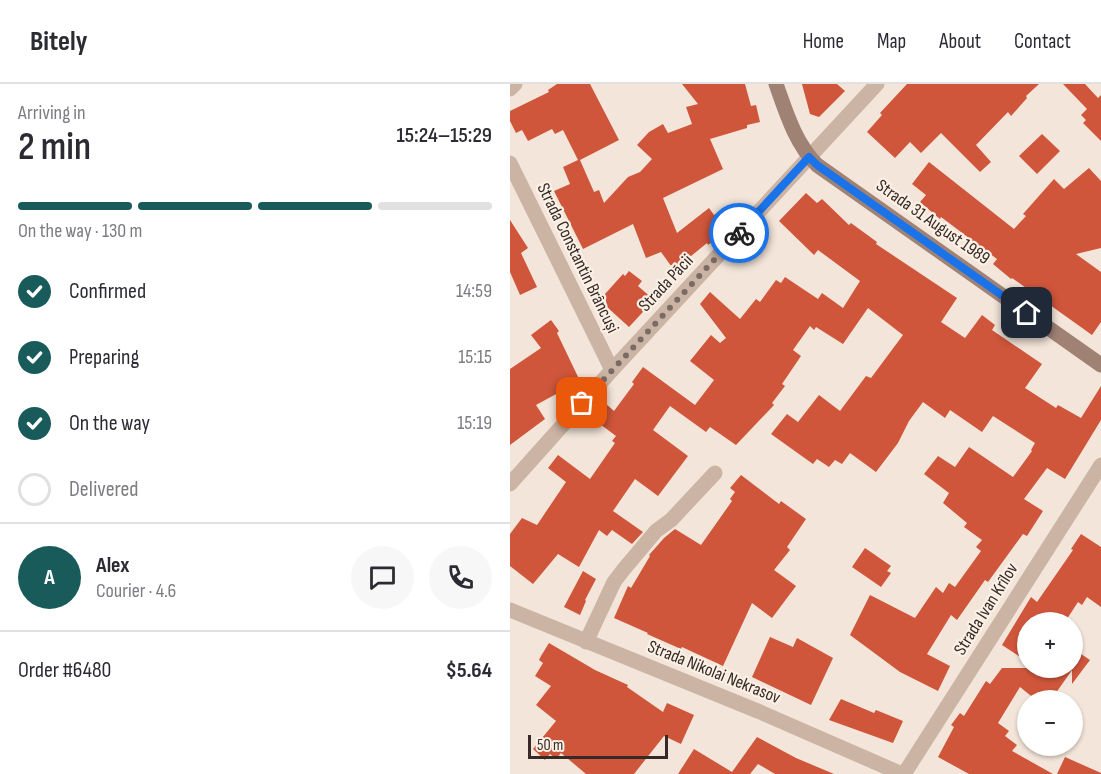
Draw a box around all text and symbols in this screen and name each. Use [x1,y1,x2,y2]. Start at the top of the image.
text: Bitely [30,25,87,58]
text: Home [803,29,844,54]
text: Map [877,29,906,54]
text: About [939,29,981,54]
text: Contact [1014,29,1071,54]
text: Arriving in [18,101,86,125]
text: 15:24–15:29 [396,122,492,149]
text: 2 min [18,124,91,171]
street label: Strada 31 August 1989 [872,175,994,269]
street label: Strada Constantin Brâncuși [533,180,623,336]
courier [709,203,769,263]
icon: bike [723,217,756,250]
text: On the way · 130 m [18,219,142,243]
street label: Strada Păcii [634,250,698,316]
icon: check [18,275,51,308]
text: Confirmed [69,278,146,305]
text: 14:59 [456,279,492,303]
pin [1001,287,1052,338]
icon: home [1010,296,1043,329]
icon: check [18,341,51,374]
text: Preparing [69,344,139,371]
text: 15:15 [458,345,492,369]
pin [556,377,607,428]
icon: bag [565,386,598,419]
icon: check [18,407,51,440]
text: On the way [69,410,150,437]
text: 15:19 [457,411,492,435]
text: Delivered [69,476,138,503]
button: chat [351,546,414,609]
button: phone [429,546,492,609]
text: Alex [96,552,129,579]
street label: Strada Ivan Krîlov [949,559,1023,659]
text: A [44,564,55,591]
text: Courier · 4.6 [96,579,176,603]
map controls [1017,612,1083,756]
button: + [1017,612,1083,678]
street label: Strada Nikolai Nekrasov [645,636,783,708]
text: Order #6480 [18,657,111,684]
text: $5.64 [446,657,492,684]
button: − [1017,690,1083,756]
scale bar [528,732,668,760]
text: 50 m [537,736,563,755]

